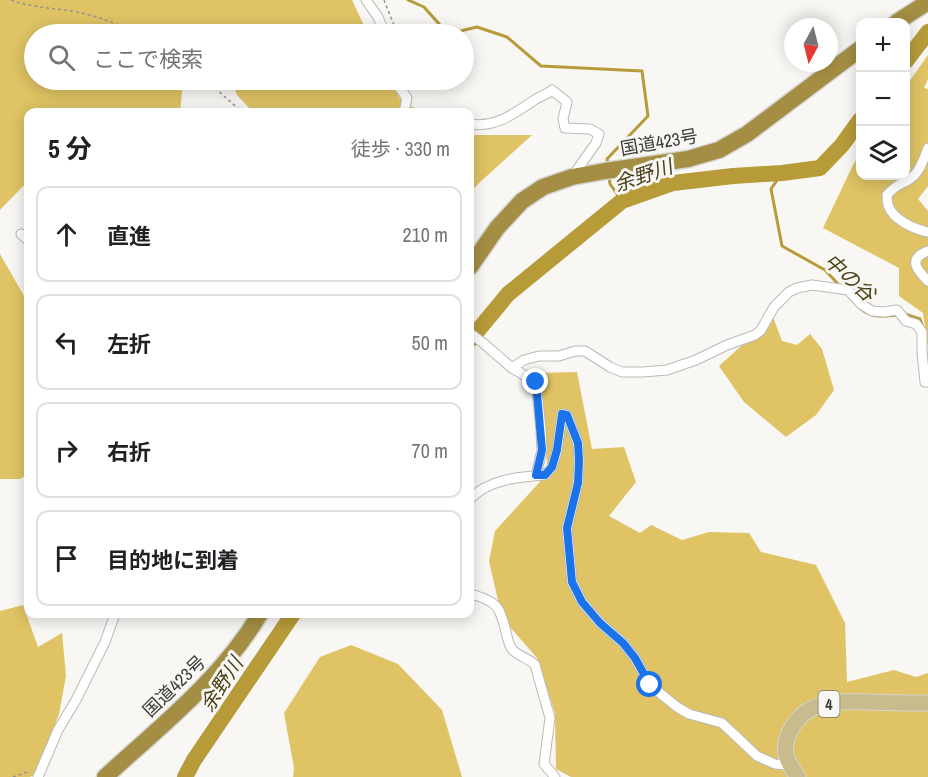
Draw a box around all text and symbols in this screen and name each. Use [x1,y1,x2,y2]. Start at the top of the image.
north arrow [784,18,838,72]
map controls [856,18,910,180]
button: + [856,18,910,72]
search box [24,24,474,90]
icon: search [45,41,78,74]
text: ここで検索 [93,44,203,74]
button: − [856,72,910,126]
street label: 国道423号 [618,123,700,161]
button: layers [856,126,910,180]
text: 5 分 [48,131,92,166]
text: 徒歩 · 330 m [351,135,450,162]
water label: 余野川 [610,152,678,198]
icon: ahead [50,218,83,251]
text: 直進 [107,221,151,251]
text: 210 m [402,221,448,248]
water label: 中の谷 [819,247,883,308]
icon: left [50,326,83,359]
text: 左折 [107,329,151,359]
text: 50 m [412,329,448,356]
route end [522,368,548,394]
icon: right [50,434,83,467]
text: 右折 [107,437,151,467]
text: 70 m [412,437,448,464]
icon: arrive [50,542,83,575]
text: 目的地に到着 [107,545,239,575]
street label: 国道423号 [137,650,211,722]
water label: 余野川 [193,650,250,717]
route start [636,671,662,697]
road number: 4 [818,691,840,717]

